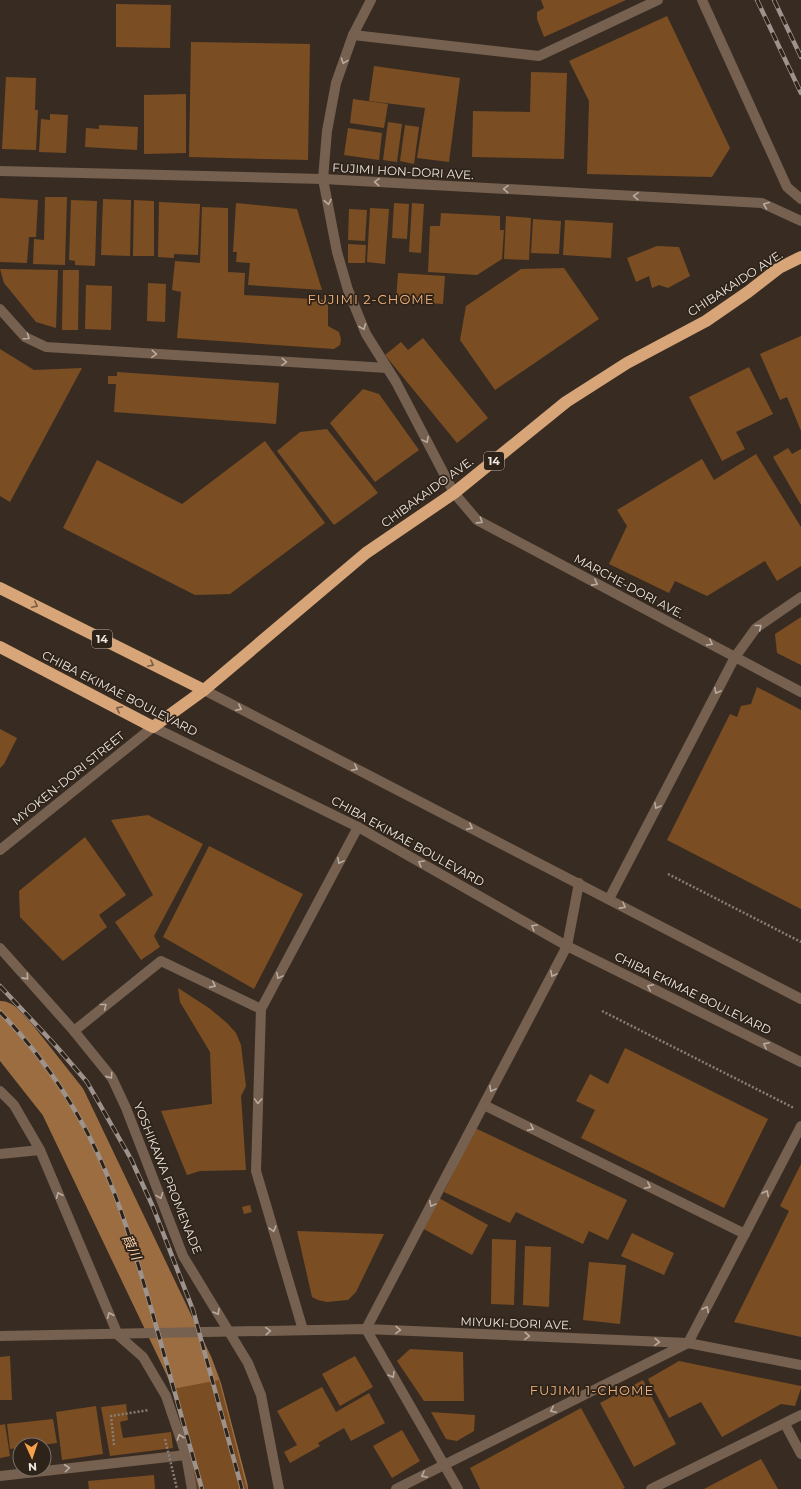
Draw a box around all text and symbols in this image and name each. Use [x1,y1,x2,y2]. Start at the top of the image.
one-way arrow [340,58,348,65]
street label: FUJIMI HON-DORI AVE. [332,160,474,182]
one-way arrow [374,178,380,187]
one-way arrow [503,185,509,194]
one-way arrow [633,192,639,201]
one-way arrow [323,199,331,206]
one-way arrow [762,202,769,210]
street label: CHIBAKAIDO AVE. [685,247,785,319]
district label: FUJIMI 2-CHOME [308,291,434,307]
one-way arrow [358,323,366,331]
one-way arrow [22,332,29,339]
one-way arrow [151,349,157,358]
one-way arrow [281,357,287,366]
one-way arrow [422,436,429,444]
road number: 14 [484,452,504,470]
street label: CHIBAKAIDO AVE. [378,454,476,530]
one-way arrow [476,516,483,523]
street label: MARCHE-DORI AVE. [572,551,686,621]
one-way arrow [591,578,598,585]
one-way arrow [31,600,38,608]
one-way arrow [755,624,762,631]
road number: 14 [92,630,112,648]
one-way arrow [706,639,713,646]
street label: CHIBA EKIMAE BOULEVARD [40,647,200,739]
one-way arrow [147,659,154,666]
one-way arrow [714,687,722,694]
one-way arrow [235,703,242,711]
one-way arrow [115,706,123,713]
street label: MYOKEN-DORI STREET [9,728,127,828]
one-way arrow [350,763,358,770]
street label: CHIBA EKIMAE BOULEVARD [329,793,487,889]
one-way arrow [654,802,662,810]
one-way arrow [466,822,473,830]
one-way arrow [337,857,345,864]
one-way arrow [418,860,425,867]
one-way arrow [619,902,626,909]
one-way arrow [531,925,538,932]
street label: CHIBA EKIMAE BOULEVARD [612,948,774,1038]
one-way arrow [550,969,557,977]
one-way arrow [21,972,29,980]
one-way arrow [276,972,283,979]
one-way arrow [208,980,216,988]
one-way arrow [646,984,654,992]
one-way arrow [100,1004,107,1011]
one-way arrow [763,1042,770,1050]
one-way arrow [105,1072,113,1079]
one-way arrow [489,1084,497,1092]
one-way arrow [254,1098,263,1104]
street label: YOSHIKAWA PROMENADE [131,1100,205,1256]
one-way arrow [527,1123,534,1131]
one-way arrow [643,1181,651,1189]
one-way arrow [761,1190,769,1197]
one-way arrow [56,1192,64,1200]
one-way arrow [156,1192,164,1199]
one-way arrow [429,1199,436,1207]
one-way arrow [268,1225,277,1232]
water label: 葭川 [119,1232,146,1264]
one-way arrow [701,1305,709,1313]
one-way arrow [212,1308,220,1315]
one-way arrow [106,1312,114,1319]
street label: MIYUKI-DORI AVE. [460,1314,572,1332]
one-way arrow [395,1326,401,1335]
one-way arrow [265,1327,271,1335]
one-way arrow [524,1332,530,1340]
one-way arrow [654,1337,660,1346]
one-way arrow [388,1371,395,1378]
district label: FUJIMI 1-CHOME [530,1382,654,1398]
one-way arrow [550,1406,557,1413]
one-way arrow [176,1434,185,1441]
north arrow [12,1437,52,1477]
text: N [28,1460,37,1474]
one-way arrow [64,1464,70,1473]
one-way arrow [421,1470,428,1478]

